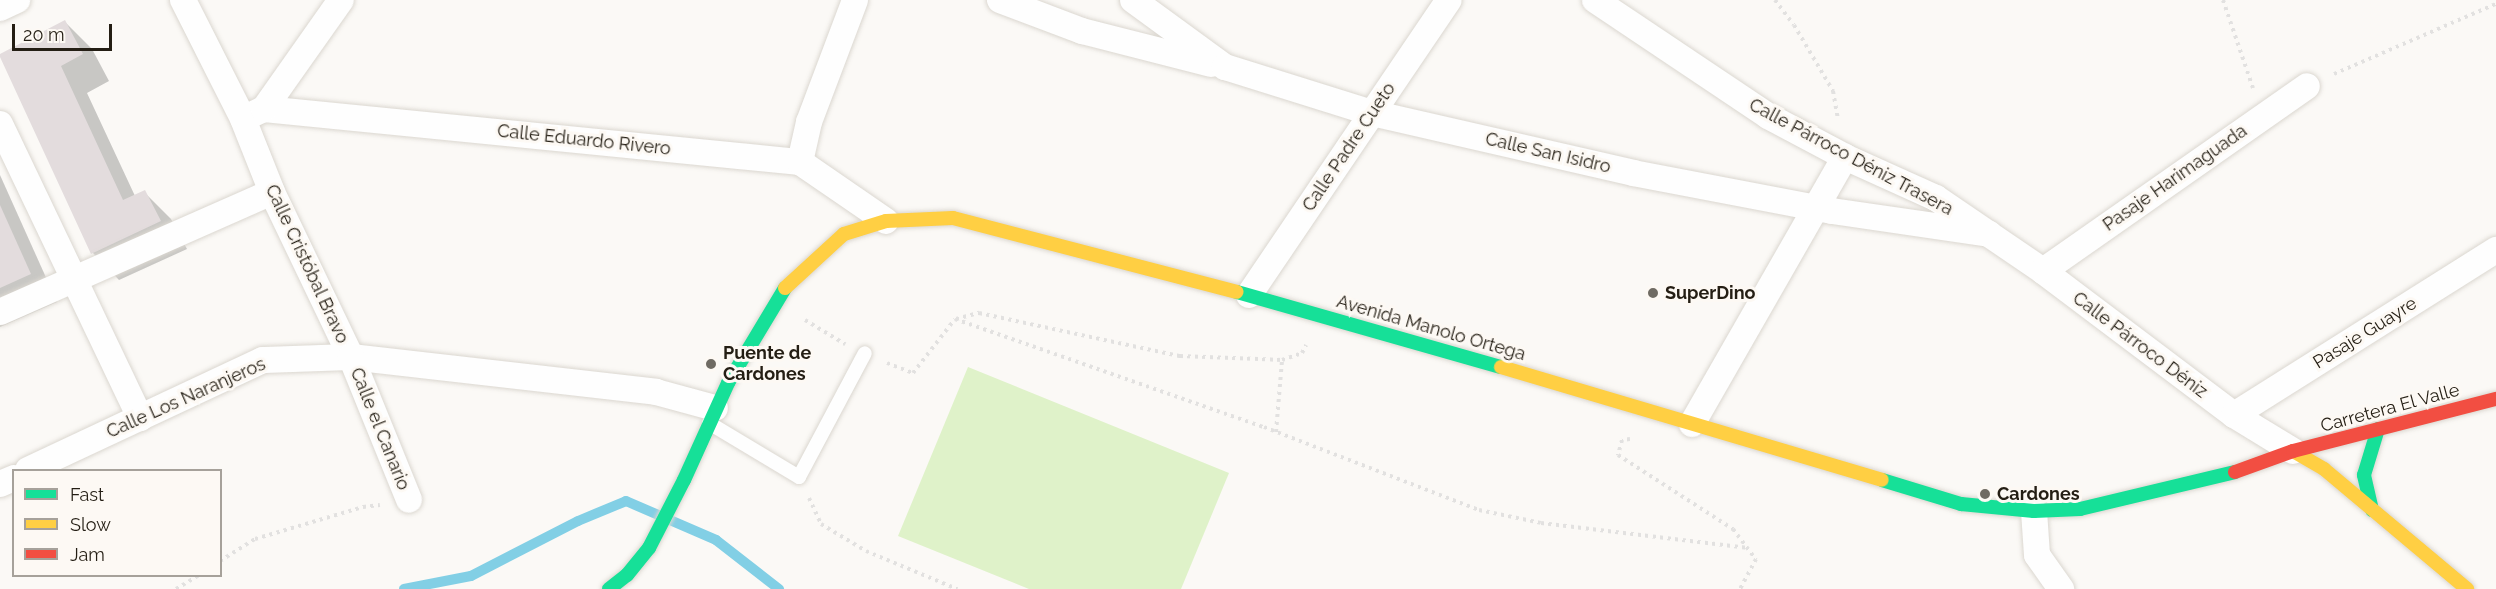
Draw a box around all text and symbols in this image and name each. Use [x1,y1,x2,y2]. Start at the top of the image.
scale bar [15,12,116,50]
text: 20 m [23,24,65,45]
street label: Calle Padre Cueto [1298,79,1400,215]
street label: Calle Párroco Déniz Trasera [1745,94,1957,220]
street label: Calle Eduardo Rivero [496,120,672,160]
street label: Pasaje Harimaguada [2099,120,2251,236]
street label: Calle San Isidro [1483,128,1613,178]
street label: Calle Cristóbal Bravo [261,181,353,347]
place label: SuperDino [1665,282,1755,304]
marker: SuperDino [1646,286,1660,300]
street label: Calle Párroco Déniz [2068,287,2212,403]
street label: Avenida Manolo Ortega [1334,291,1528,365]
street label: Pasaje Guayre [2309,293,2421,373]
place label: Puente de Cardones [723,343,811,386]
street label: Calle Los Naranjeros [103,353,269,443]
marker: Puente de Cardones [704,357,718,371]
street label: Calle el Canario [346,364,414,494]
street label: Carretera El Valle [2318,379,2462,437]
legend [12,469,222,577]
place label: Cardones [1997,483,2080,505]
text: Fast [70,484,104,505]
marker: Cardones [1978,487,1992,501]
text: Slow [70,514,111,535]
text: Jam [70,544,105,565]

